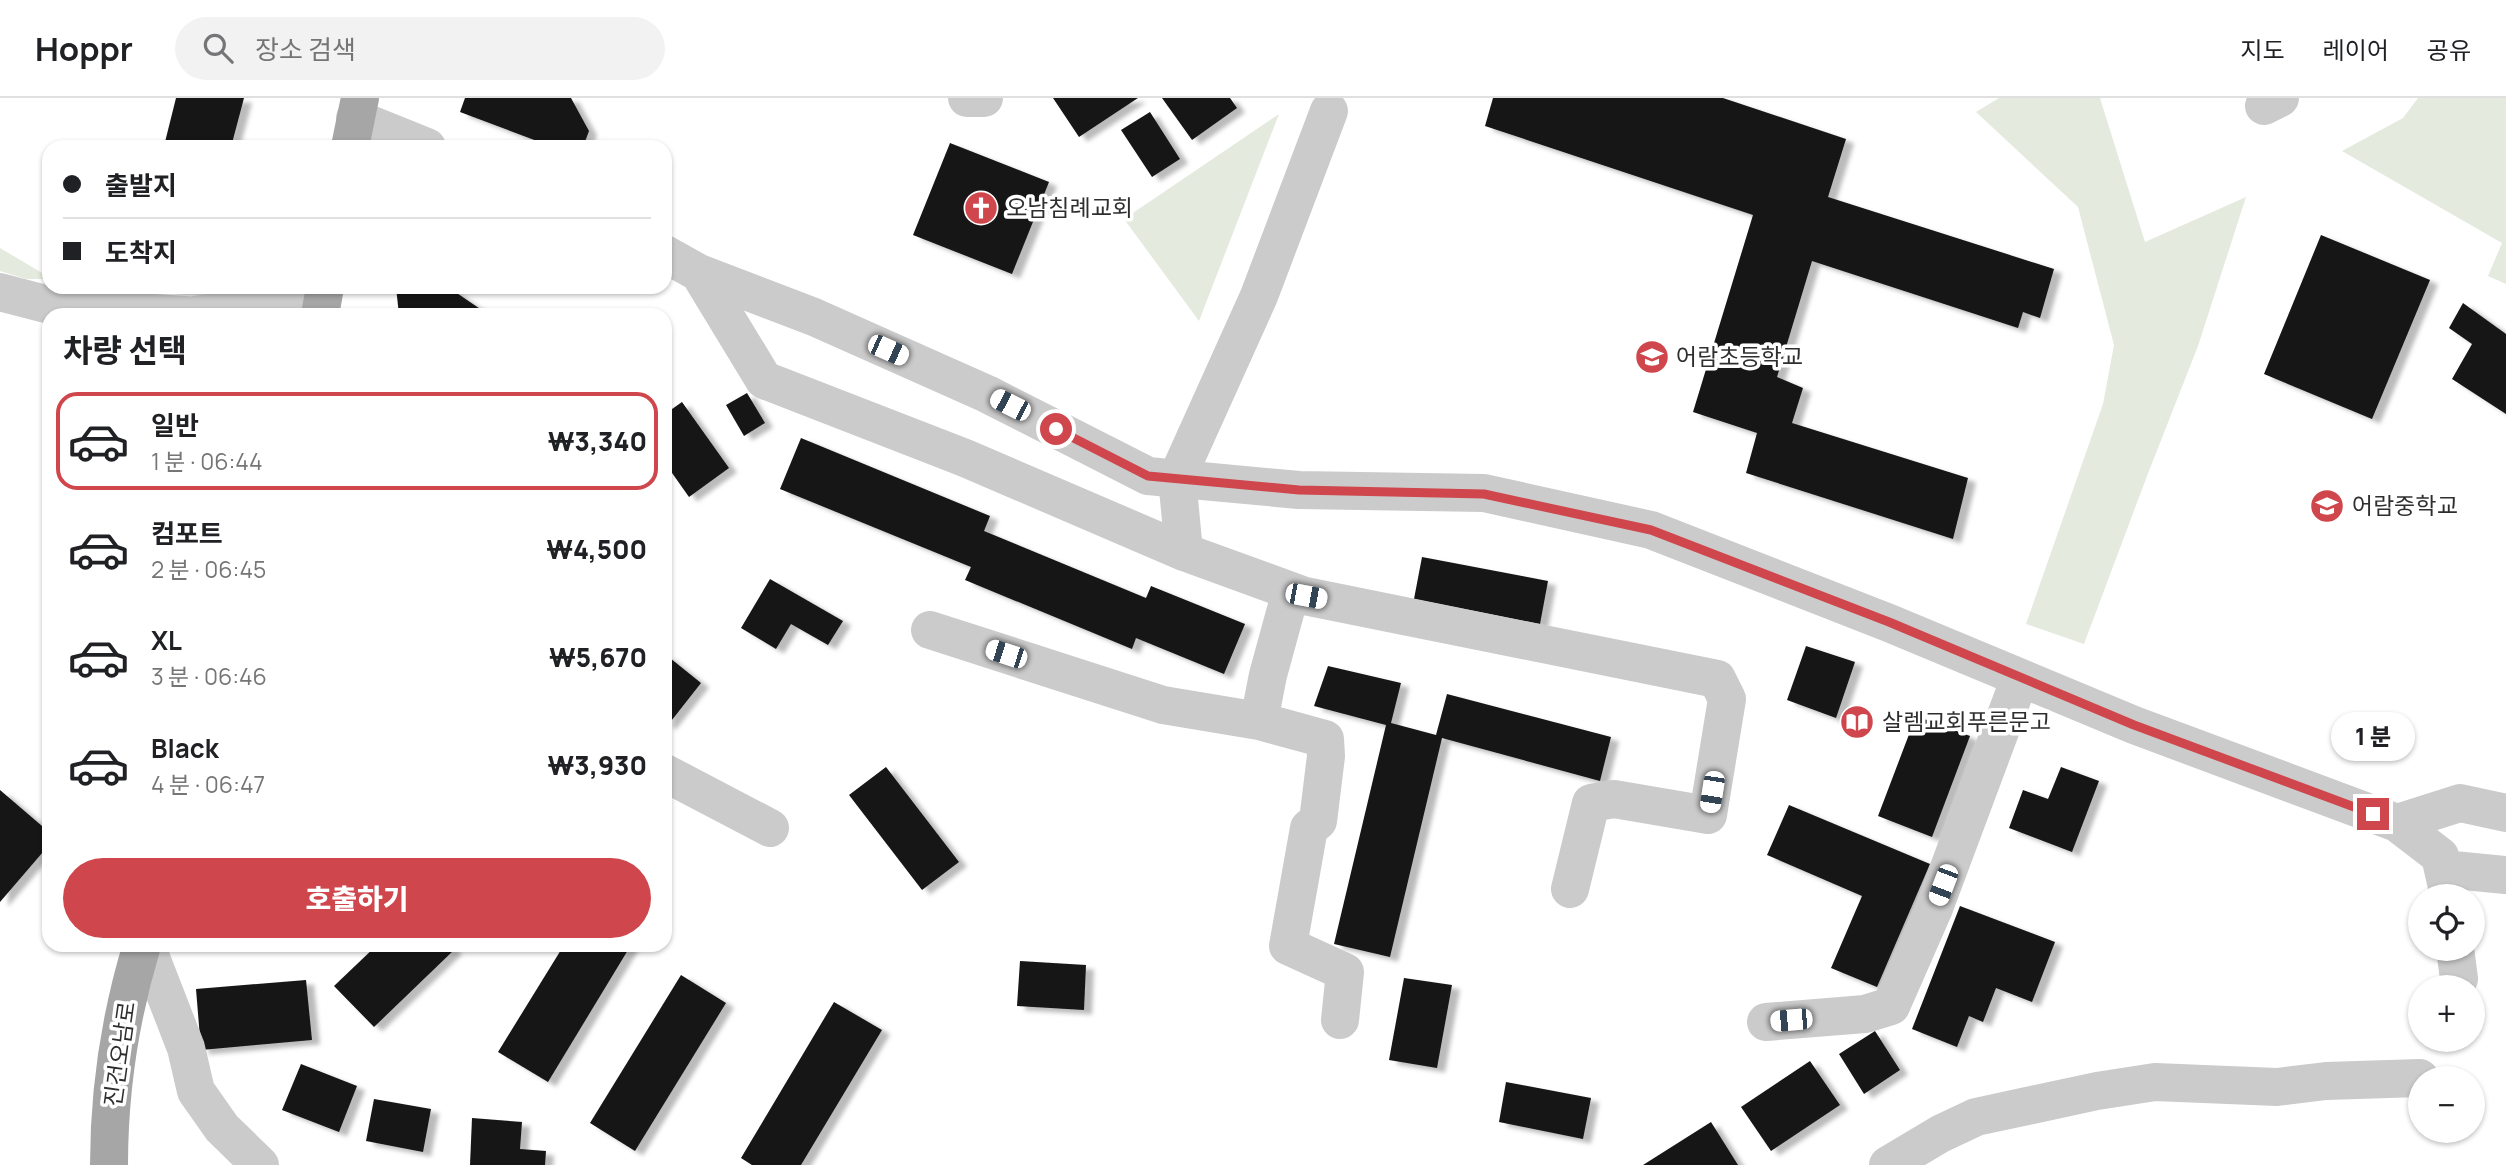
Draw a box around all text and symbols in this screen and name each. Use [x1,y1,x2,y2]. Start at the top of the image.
search box [175,17,665,80]
text: Hoppr [35,26,133,71]
icon: search [199,29,237,67]
text: 장소 검색 [255,31,356,67]
text: 지도 [2240,33,2285,66]
text: 레이어 [2323,33,2389,66]
text: 공유 [2427,33,2471,66]
text: 출발지 [105,167,177,203]
church icon: 오남침례교회 [962,189,1000,227]
place label: 오남침례교회 [1006,191,1133,223]
text: 도착지 [105,234,177,270]
text: 차량 선택 [63,328,187,372]
car [865,332,912,368]
school or university icon: 어람초등학교 [1633,338,1671,376]
place label: 어람초등학교 [1676,340,1803,372]
car [987,386,1034,424]
text: 일반 [151,407,199,443]
icon: car [67,410,130,473]
route start [1040,413,1072,445]
text: ₩3,340 [548,423,647,459]
text: 1 분 · 06:44 [151,445,263,477]
school or university icon: 어람중학교 [2308,487,2346,525]
place label: 어람중학교 [2352,489,2458,521]
text: 컴포트 [151,515,223,551]
icon: car [67,518,130,581]
text: ₩4,500 [546,531,647,567]
text: 2 분 · 06:45 [151,553,266,585]
car [1284,582,1329,610]
text: XL [151,622,182,658]
icon: car [67,626,130,689]
car [983,638,1030,670]
text: ₩5,670 [549,639,647,675]
text: 3 분 · 06:46 [151,660,267,692]
library icon: 살렘교회푸른문고 [1838,703,1876,741]
place label: 살렘교회푸른문고 [1882,705,2051,737]
callout: 1 분 [2331,712,2415,762]
text: 1 분 [2355,720,2391,752]
text: Black [151,730,219,766]
icon: car [67,734,130,797]
text: ₩3,930 [548,747,647,783]
text: 4 분 · 06:47 [151,768,265,800]
car [1699,770,1726,814]
route end [2357,798,2389,830]
button: 호출하기 [63,858,651,938]
car [1926,862,1961,908]
map controls [2408,884,2485,1143]
button: locate [2408,884,2485,961]
button: + [2408,975,2485,1052]
street label: 진건오남로 [96,999,142,1108]
car [1770,1008,1813,1032]
button: − [2408,1066,2485,1143]

